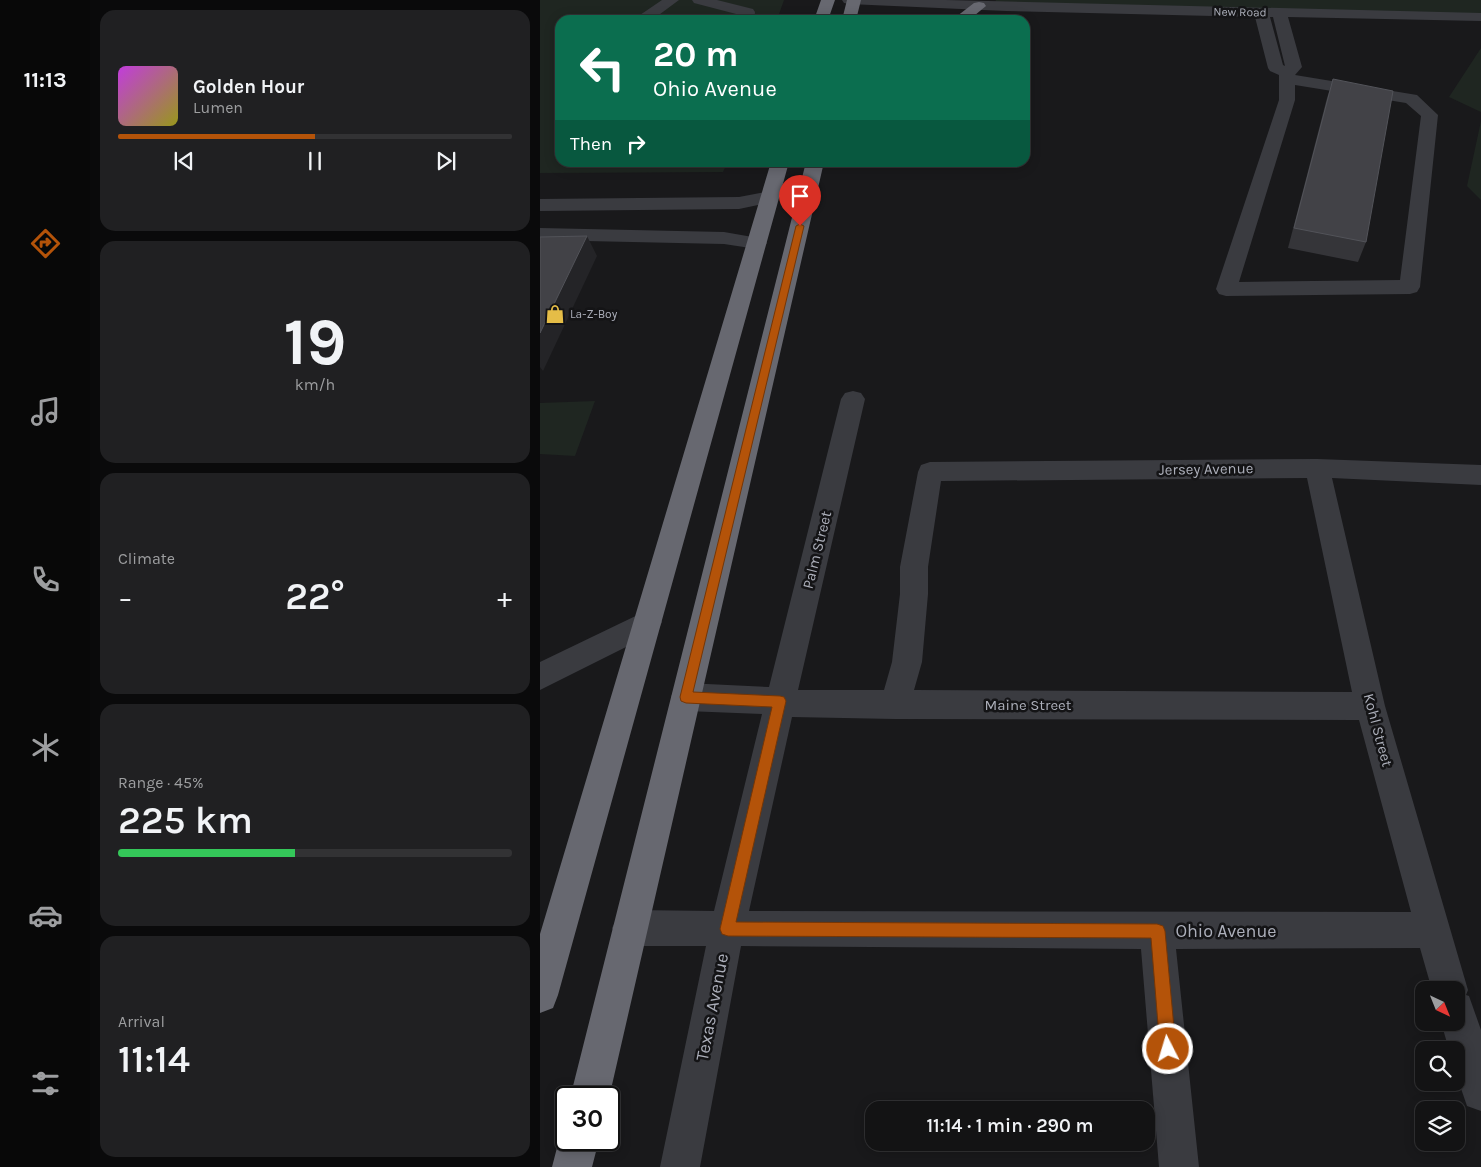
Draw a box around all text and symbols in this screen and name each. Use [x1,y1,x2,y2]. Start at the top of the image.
street label: New Road [1213,5,1267,19]
text: 20 m [653,34,738,75]
icon: left [570,35,635,100]
text: 11:13 [23,67,67,93]
text: Golden Hour [193,76,304,98]
text: Ohio Avenue [653,76,777,102]
text: Lumen [193,98,243,117]
icon: right [622,130,650,158]
text: Then [570,133,612,155]
icon: previous [170,147,198,175]
icon: pause [301,147,329,175]
icon: next [432,147,460,175]
pin [779,175,821,226]
icon: arrive [786,182,814,210]
icon: directions [28,226,63,261]
shop icon: La-Z-Boy [544,303,566,325]
text: 19 [284,304,346,380]
place label: La-Z-Boy [570,307,618,321]
text: km/h [295,375,335,394]
icon: music [28,394,63,429]
street label: Jersey Avenue [1159,459,1253,479]
street label: Palm Street [799,509,835,591]
text: Climate [118,549,175,568]
icon: phone [28,562,63,597]
text: 22° [285,574,345,619]
text: − [118,581,133,614]
text: + [497,581,512,614]
street label: Kohl Street [1360,691,1397,769]
street label: Maine Street [985,696,1072,714]
icon: climate [28,730,63,765]
text: Range · 45% [118,773,204,792]
text: 225 km [118,798,253,843]
icon: car [28,898,63,933]
street label: Ohio Avenue [1175,920,1277,942]
street label: Texas Avenue [691,951,733,1063]
north arrow [1415,981,1465,1031]
map controls [1415,981,1465,1151]
text: Arrival [118,1012,165,1031]
position arrow [1141,1022,1193,1074]
text: 11:14 [118,1037,190,1082]
button: search [1415,1041,1465,1091]
icon: filters [28,1066,63,1101]
speed limit sign: 30 [555,1086,620,1151]
button: layers [1415,1101,1465,1151]
text: 11:14 · 1 min · 290 m [926,1115,1094,1137]

